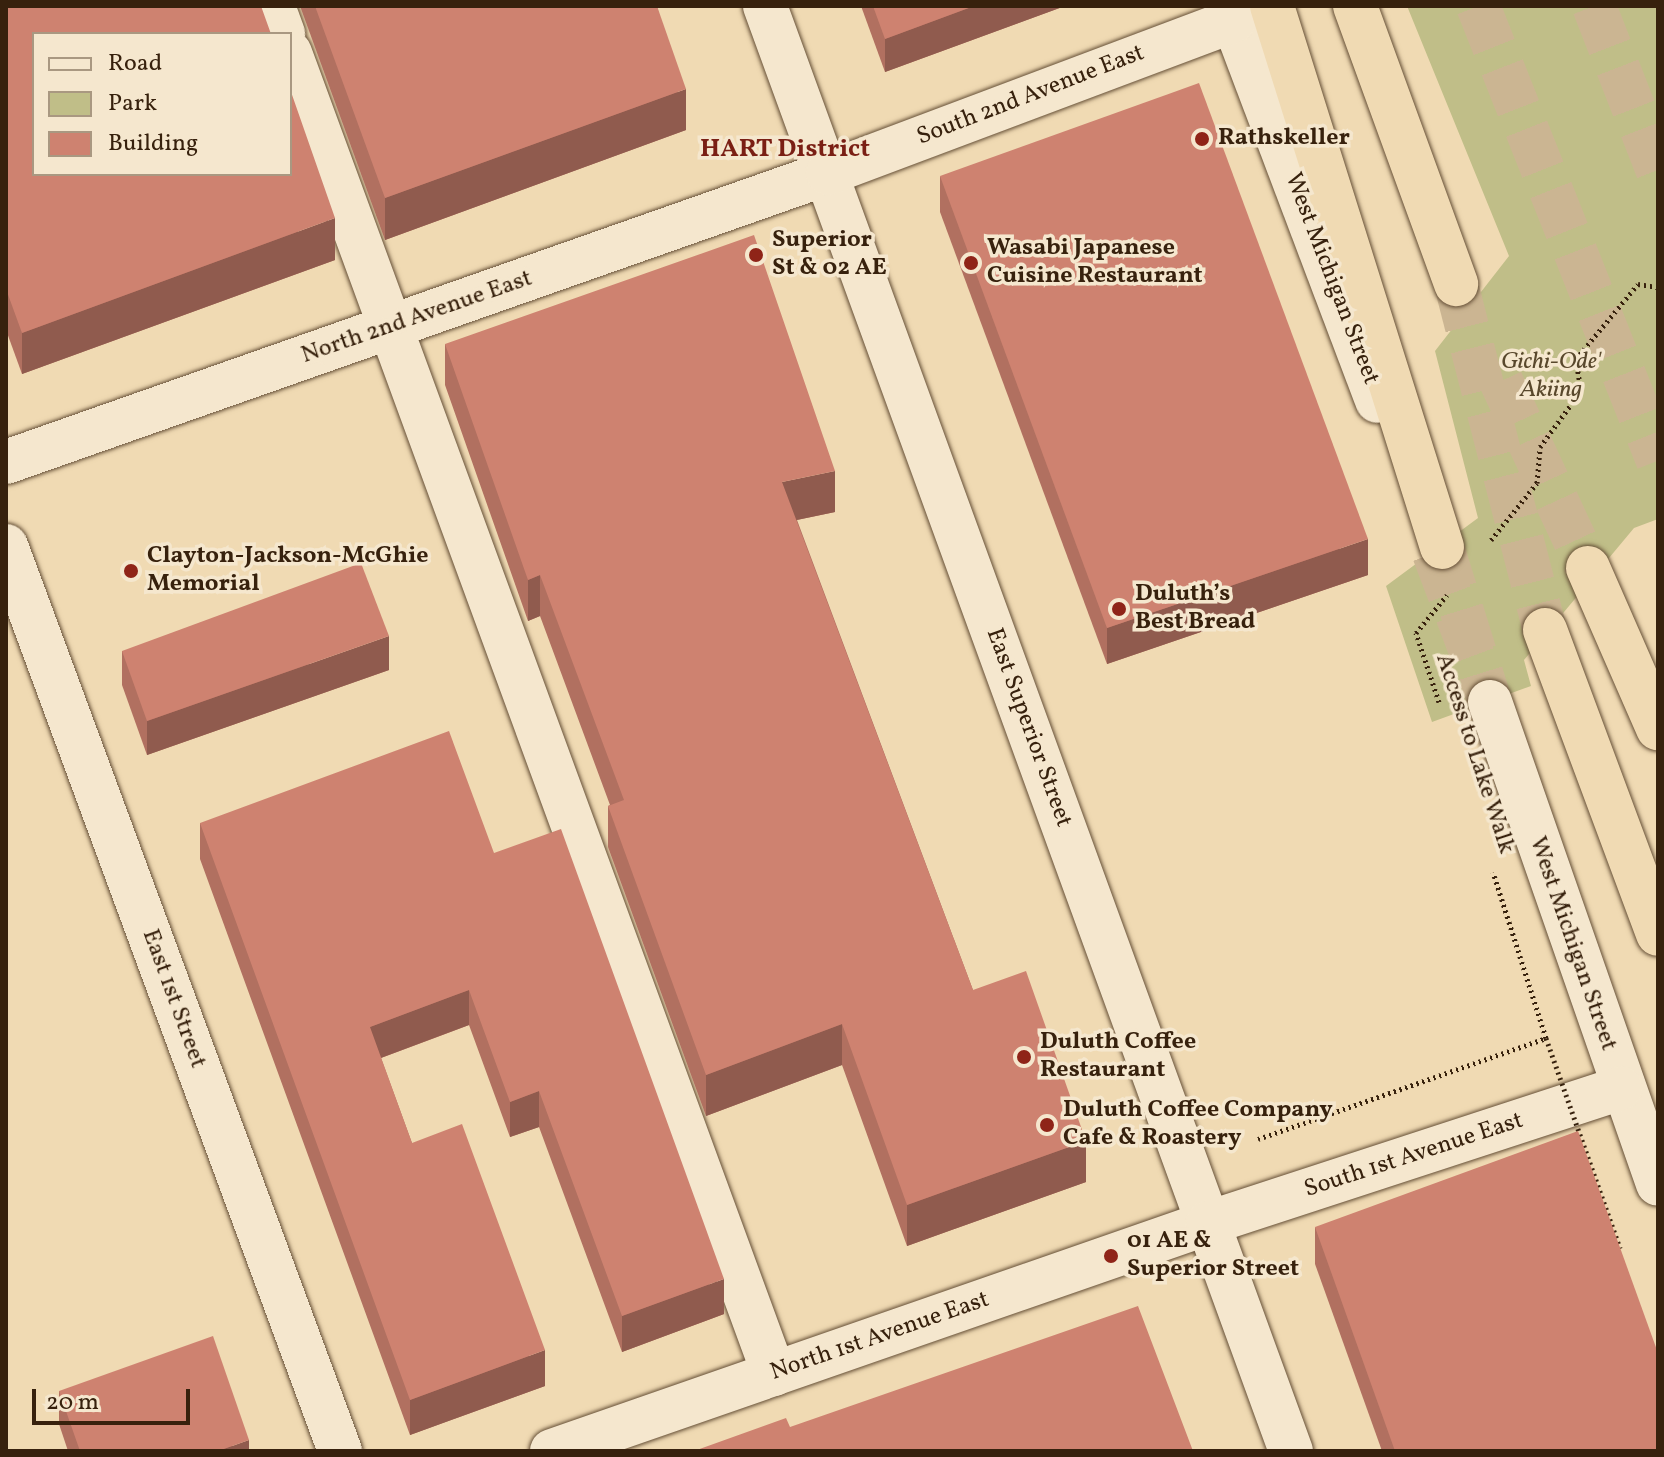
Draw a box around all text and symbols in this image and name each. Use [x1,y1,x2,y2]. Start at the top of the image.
legend [32,32,292,176]
street label: South 2nd Avenue East [913,39,1149,153]
text: Road [108,47,162,81]
text: Park [108,87,157,121]
place label: Rathskeller [1218,125,1350,153]
text: Building [108,127,198,161]
marker: Rathskeller [1193,130,1211,148]
district label: HART District [700,134,870,166]
street label: West Michigan Street [1277,169,1385,389]
place label: Superior St & 02 AE [772,227,887,283]
place label: Wasabi Japanese Cuisine Restaurant [987,235,1203,291]
marker: Superior St & 02 AE [747,246,765,264]
marker: Wasabi Japanese Cuisine Restaurant [962,254,980,272]
street label: North 2nd Avenue East [298,265,536,371]
park label: Gichi-Ode' Akiing [1501,349,1601,405]
place label: Clayton-Jackson-McGhie Memorial [147,543,428,599]
marker: Clayton-Jackson-McGhie Memorial [122,562,140,580]
place label: Duluth’s Best Bread [1135,581,1255,637]
marker: Duluth’s Best Bread [1110,600,1128,618]
street label: East Superior Street [979,625,1077,831]
street label: Access to Lake Walk [1428,650,1520,858]
street label: West Michigan Street [1522,833,1622,1055]
street label: East 1st Street [135,926,211,1072]
place label: Duluth Coffee Restaurant [1040,1029,1196,1085]
marker: Duluth Coffee Restaurant [1015,1048,1033,1066]
place label: Duluth Coffee Company Cafe & Roastery [1063,1097,1333,1153]
street label: South 1st Avenue East [1301,1107,1527,1205]
marker: Duluth Coffee Company Cafe & Roastery [1038,1116,1056,1134]
place label: 01 AE & Superior Street [1127,1228,1299,1284]
marker: 01 AE & Superior Street [1102,1247,1120,1265]
street label: North 1st Avenue East [767,1286,993,1388]
scale bar [36,1373,194,1423]
text: 20 m [46,1386,99,1420]

